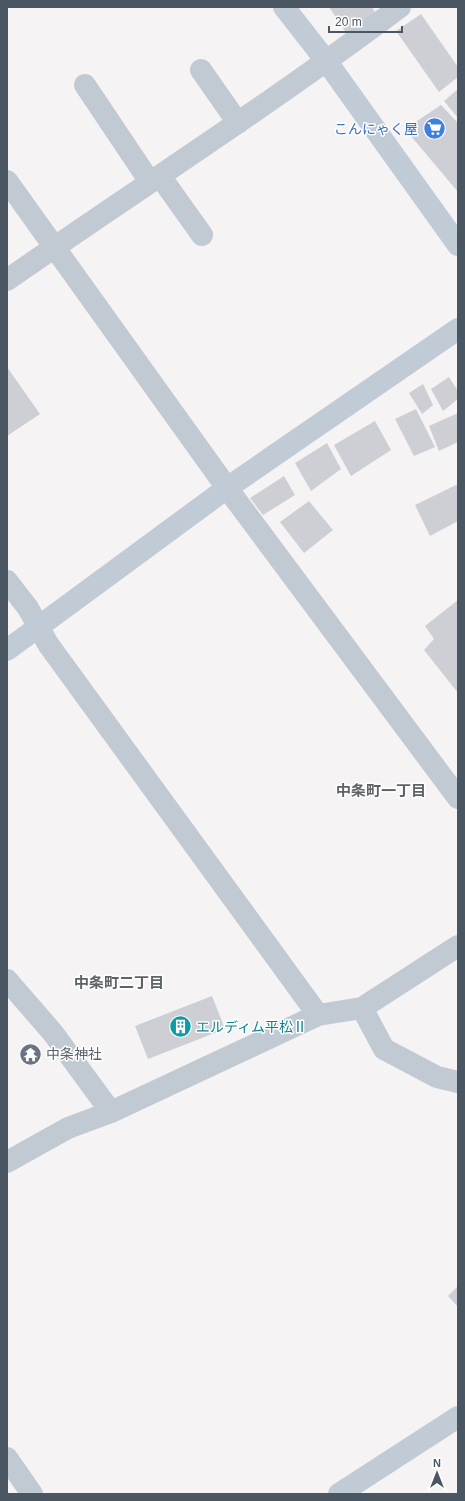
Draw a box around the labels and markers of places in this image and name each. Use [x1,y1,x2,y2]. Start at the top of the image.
supermarket icon: こんにゃく屋 [421,116,447,142]
place label: こんにゃく屋 [334,121,418,137]
building icon: エルディム平松Ⅱ [167,1014,193,1040]
place label: エルディム平松Ⅱ [196,1019,307,1035]
temple icon: 中条神社 [18,1041,44,1067]
place label: 中条神社 [46,1046,102,1062]

